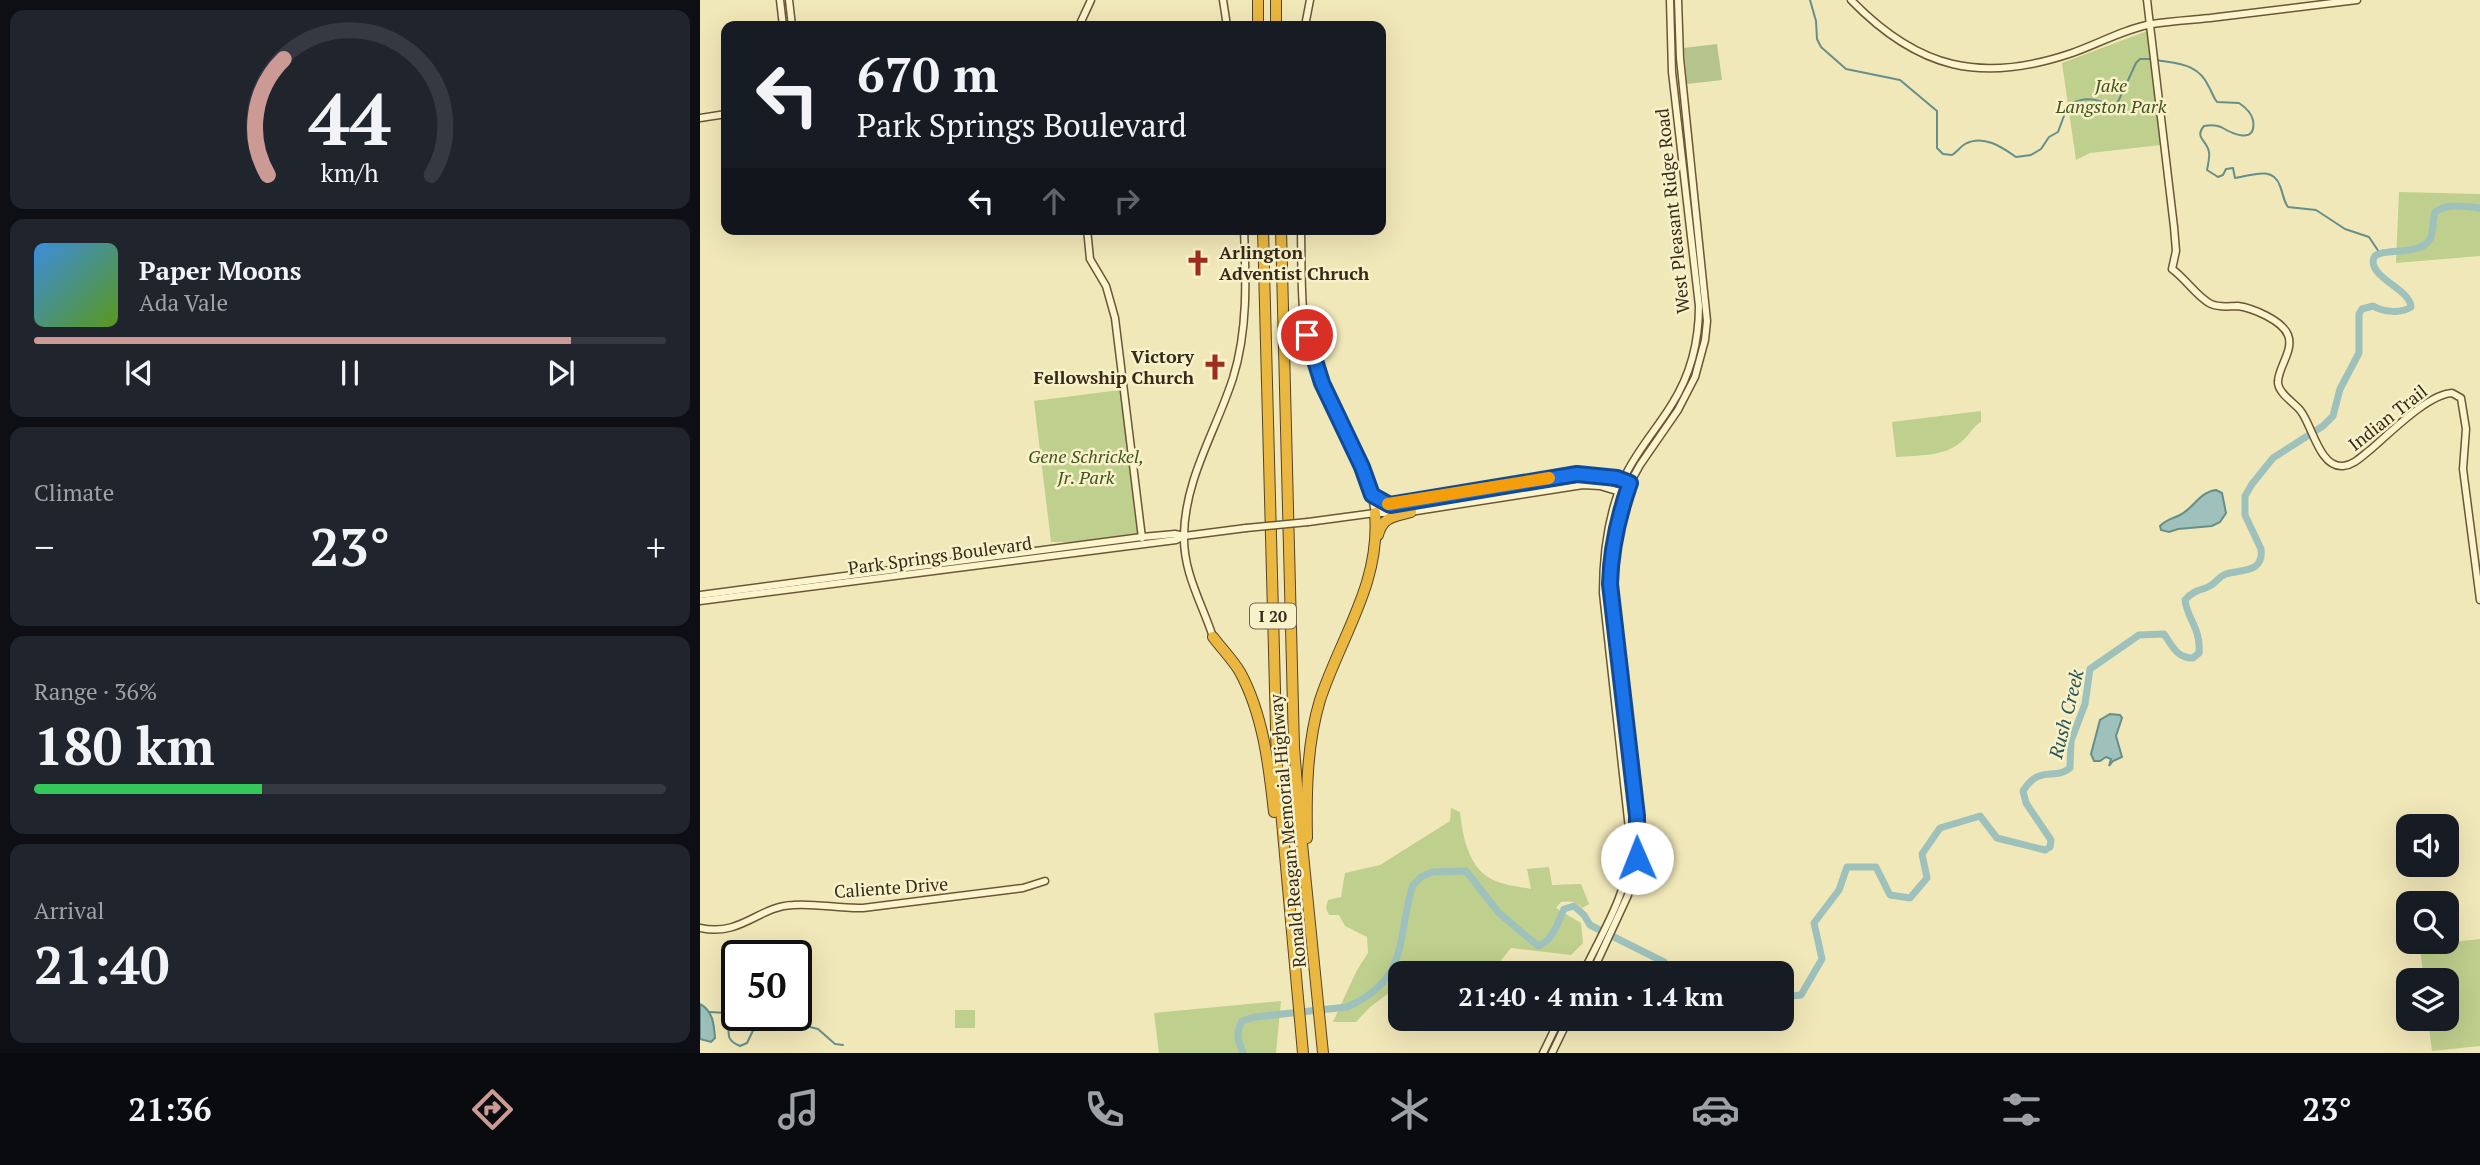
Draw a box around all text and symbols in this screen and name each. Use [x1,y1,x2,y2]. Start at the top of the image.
text: 670 m [857,41,999,106]
icon: left [742,49,833,140]
text: 44 [309,70,391,167]
park label: Jake Langston Park [2055,73,2167,118]
text: Park Springs Boulevard [857,104,1187,146]
street label: West Pleasant Ridge Road [1649,107,1695,315]
text: km/h [321,156,379,189]
icon: left [962,182,1000,220]
icon: ahead [1035,182,1073,220]
icon: right [1108,182,1146,220]
place label: Arlington Adventist Chruch [1219,240,1370,285]
church icon: Arlington Adventist Chruch [1183,248,1213,278]
text: Paper Moons [139,253,302,287]
text: Ada Vale [139,287,228,318]
pin [1277,305,1337,365]
icon: arrive [1288,316,1326,354]
place label: Victory Fellowship Church [1034,344,1194,389]
church icon: Victory Fellowship Church [1200,352,1230,382]
icon: previous [120,354,158,392]
icon: pause [331,354,369,392]
icon: next [542,354,580,392]
street label: Indian Trail [2343,379,2432,456]
park label: Gene Schrickel, Jr. Park [1028,444,1144,489]
text: Climate [34,477,114,508]
text: 23° [310,512,390,581]
text: − [34,522,54,572]
text: + [646,522,666,572]
street label: Park Springs Boulevard [846,530,1033,580]
road number: I 20 [1250,604,1296,628]
water label: Rush Creek [2042,666,2089,762]
text: Range · 36% [34,676,157,707]
street label: Ronald Reagan Memorial Highway [1263,692,1311,969]
text: 180 km [34,711,215,780]
map controls [2396,814,2459,1031]
button: sound [2396,814,2459,877]
position arrow [1600,821,1674,895]
street label: Caliente Drive [833,871,949,903]
button: search [2396,891,2459,954]
text: Arrival [34,895,105,926]
text: 21:40 [34,930,169,999]
speed limit sign: 50 [721,940,812,1031]
button: layers [2396,968,2459,1031]
text: 21:40 · 4 min · 1.4 km [1458,979,1724,1013]
icon: directions [468,1085,517,1134]
icon: music [774,1085,823,1134]
icon: phone [1080,1085,1129,1134]
icon: climate [1385,1085,1434,1134]
icon: car [1691,1085,1740,1134]
icon: filters [1997,1085,2046,1134]
text: 21:36 [128,1088,212,1130]
text: 23° [2302,1088,2352,1130]

